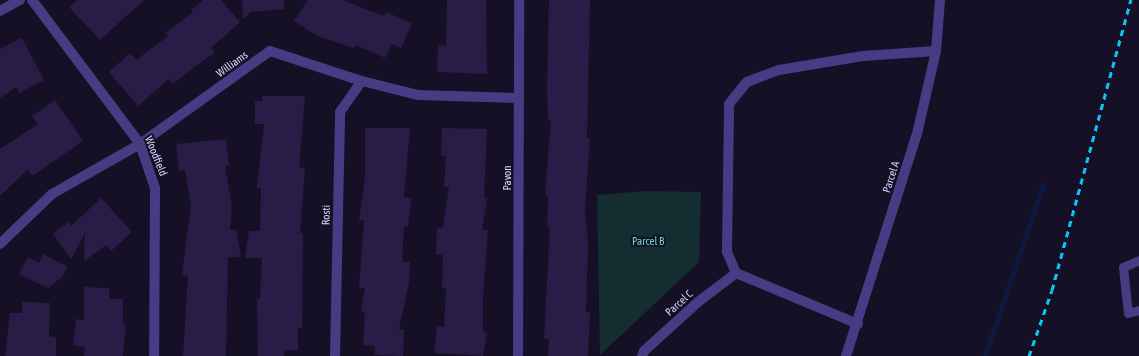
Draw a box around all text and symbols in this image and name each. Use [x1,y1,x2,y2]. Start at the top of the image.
street label: Williams [214,48,250,80]
street label: Woodfield [142,134,170,178]
street label: Parcel A [880,160,902,194]
street label: Pavon [500,165,514,191]
street label: Rosti [319,205,333,225]
park label: Parcel B [632,234,664,248]
street label: Parcel C [663,287,695,319]

